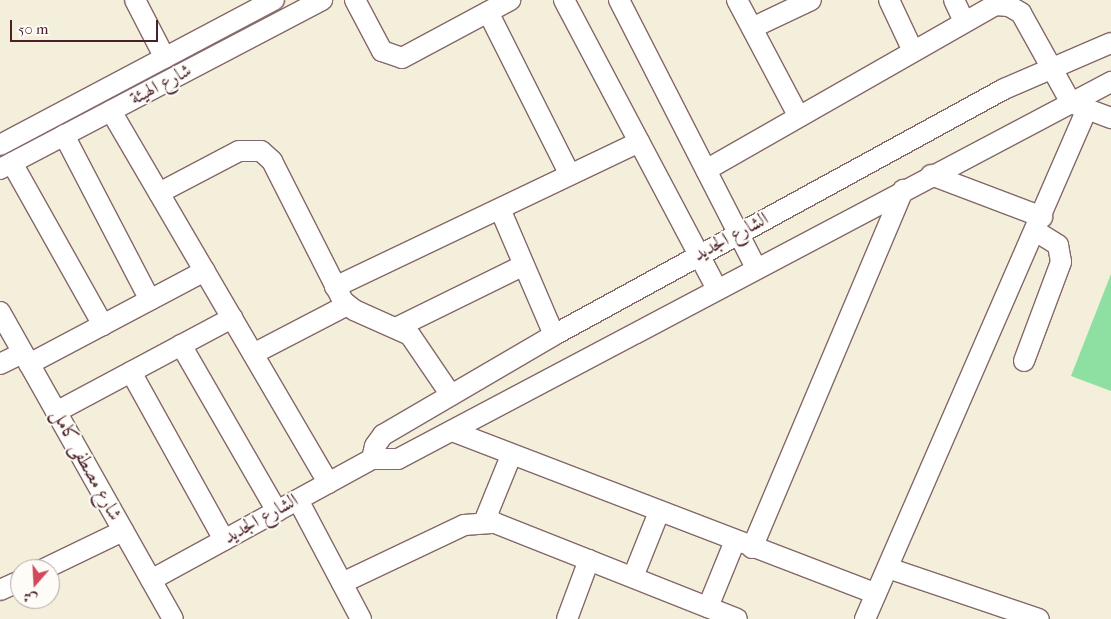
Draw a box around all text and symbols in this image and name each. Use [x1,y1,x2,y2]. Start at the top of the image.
scale bar [12,10,160,42]
text: 50 m [18,20,48,38]
street label: شارع الهيئة [126,59,196,111]
street label: الشارع الجديد [689,208,773,266]
street label: شارع مصطفى كامل [46,405,126,525]
street label: الشارع الجديد [220,489,302,549]
north arrow [10,559,60,609]
text: ش [21,587,40,608]

